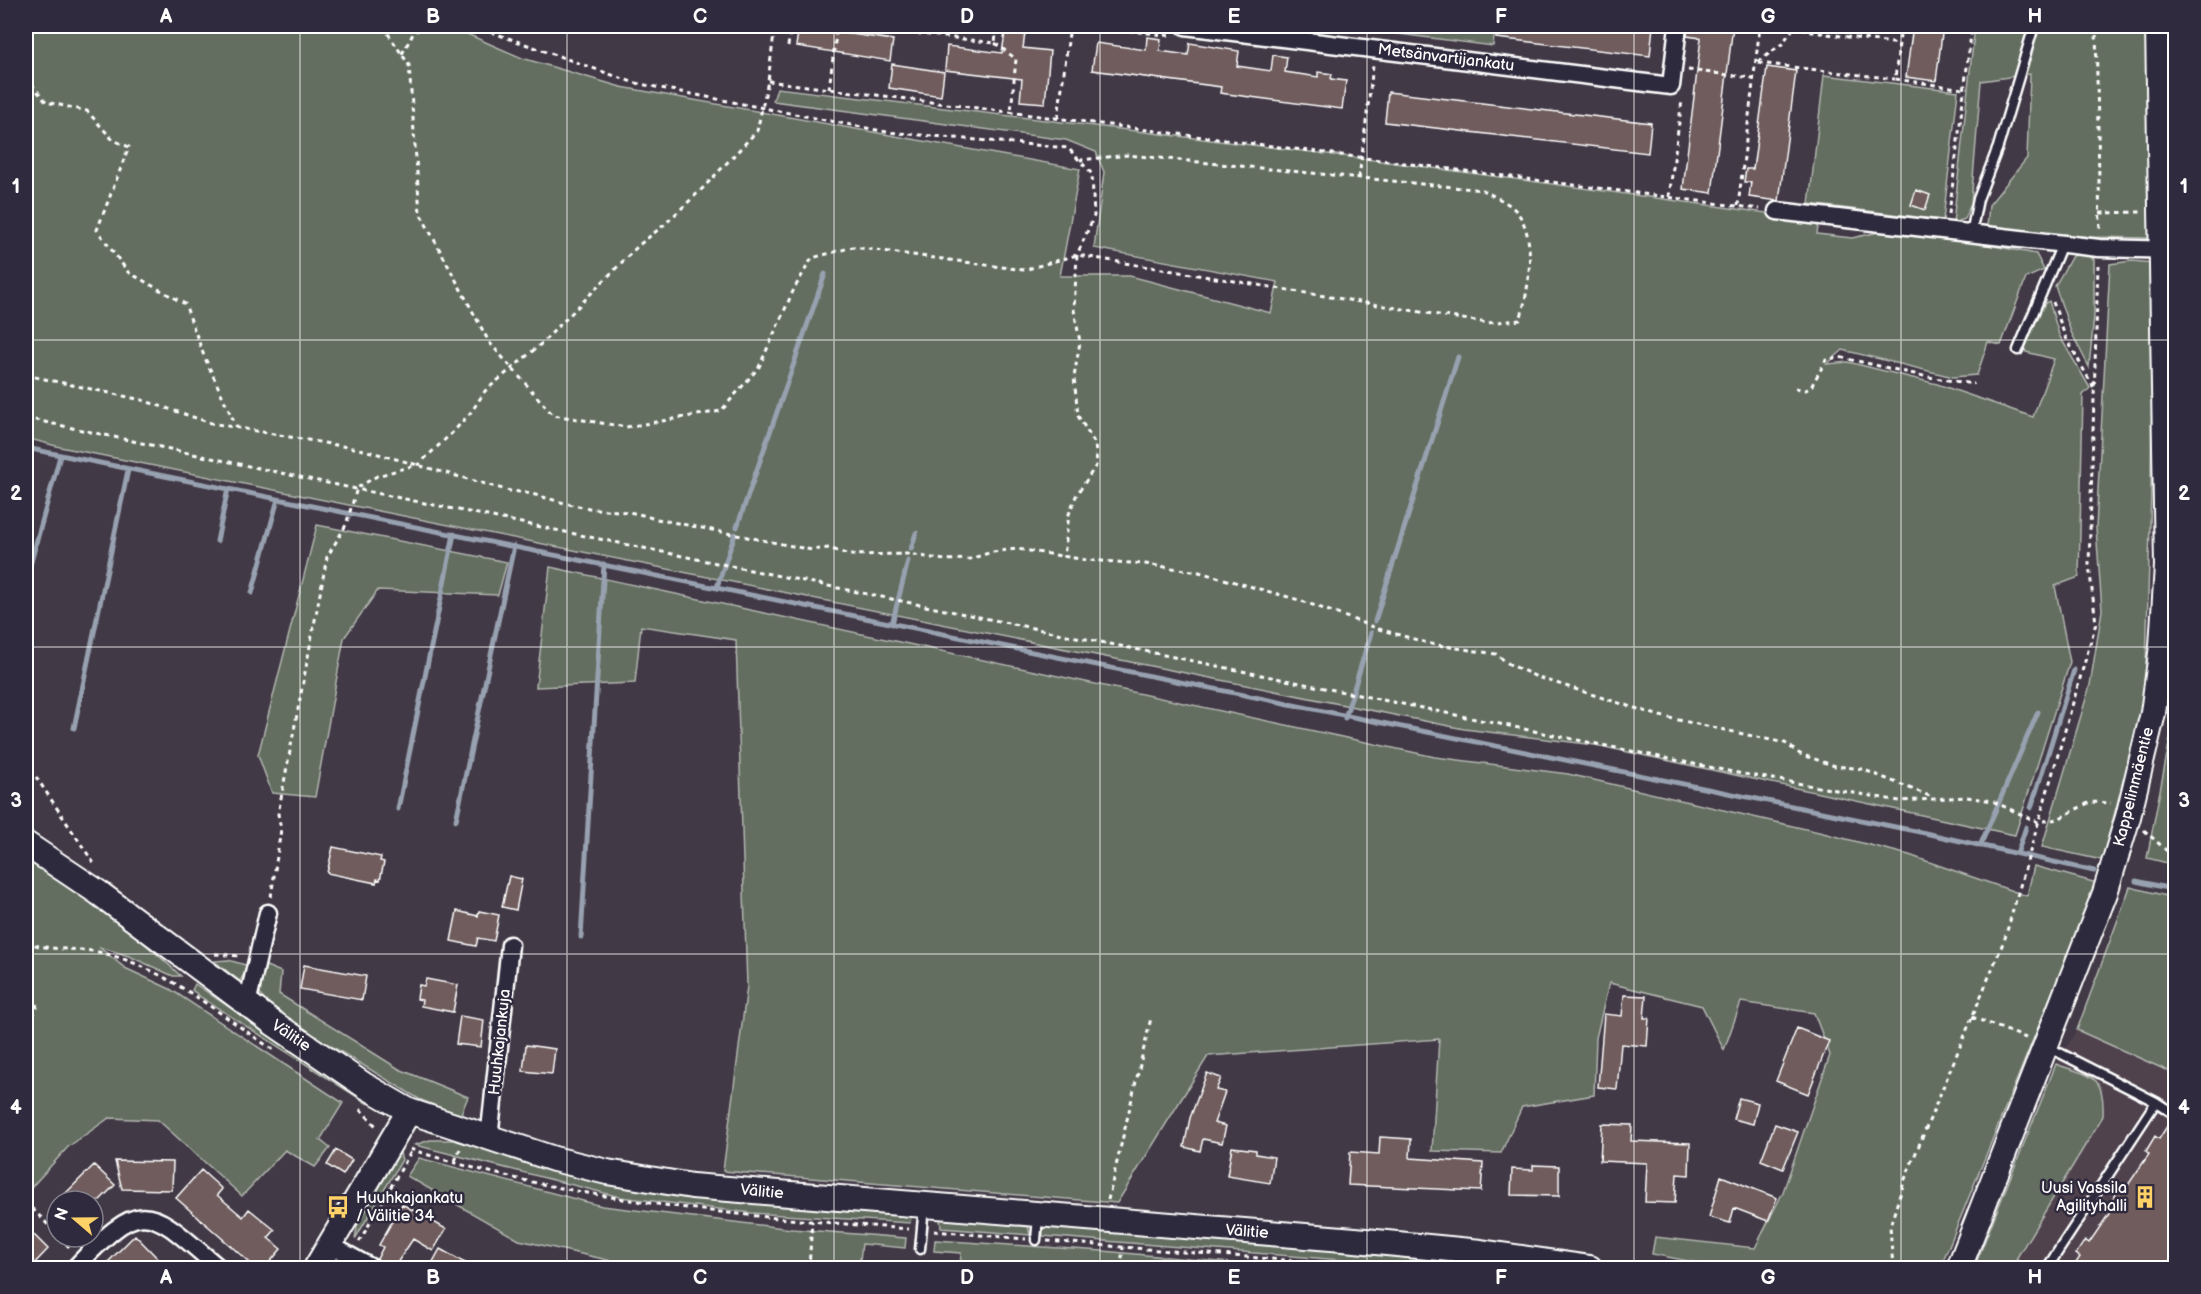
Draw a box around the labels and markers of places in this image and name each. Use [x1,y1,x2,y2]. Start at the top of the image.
place label: Uusi Vassila Agilityhalli [2041,1179,2127,1216]
building icon: Uusi Vassila Agilityhalli [2132,1184,2158,1210]
place label: Huuhkajankatu / Välitie 34 [356,1189,463,1226]
bus stop icon: Huuhkajankatu / Välitie 34 [325,1194,351,1220]

